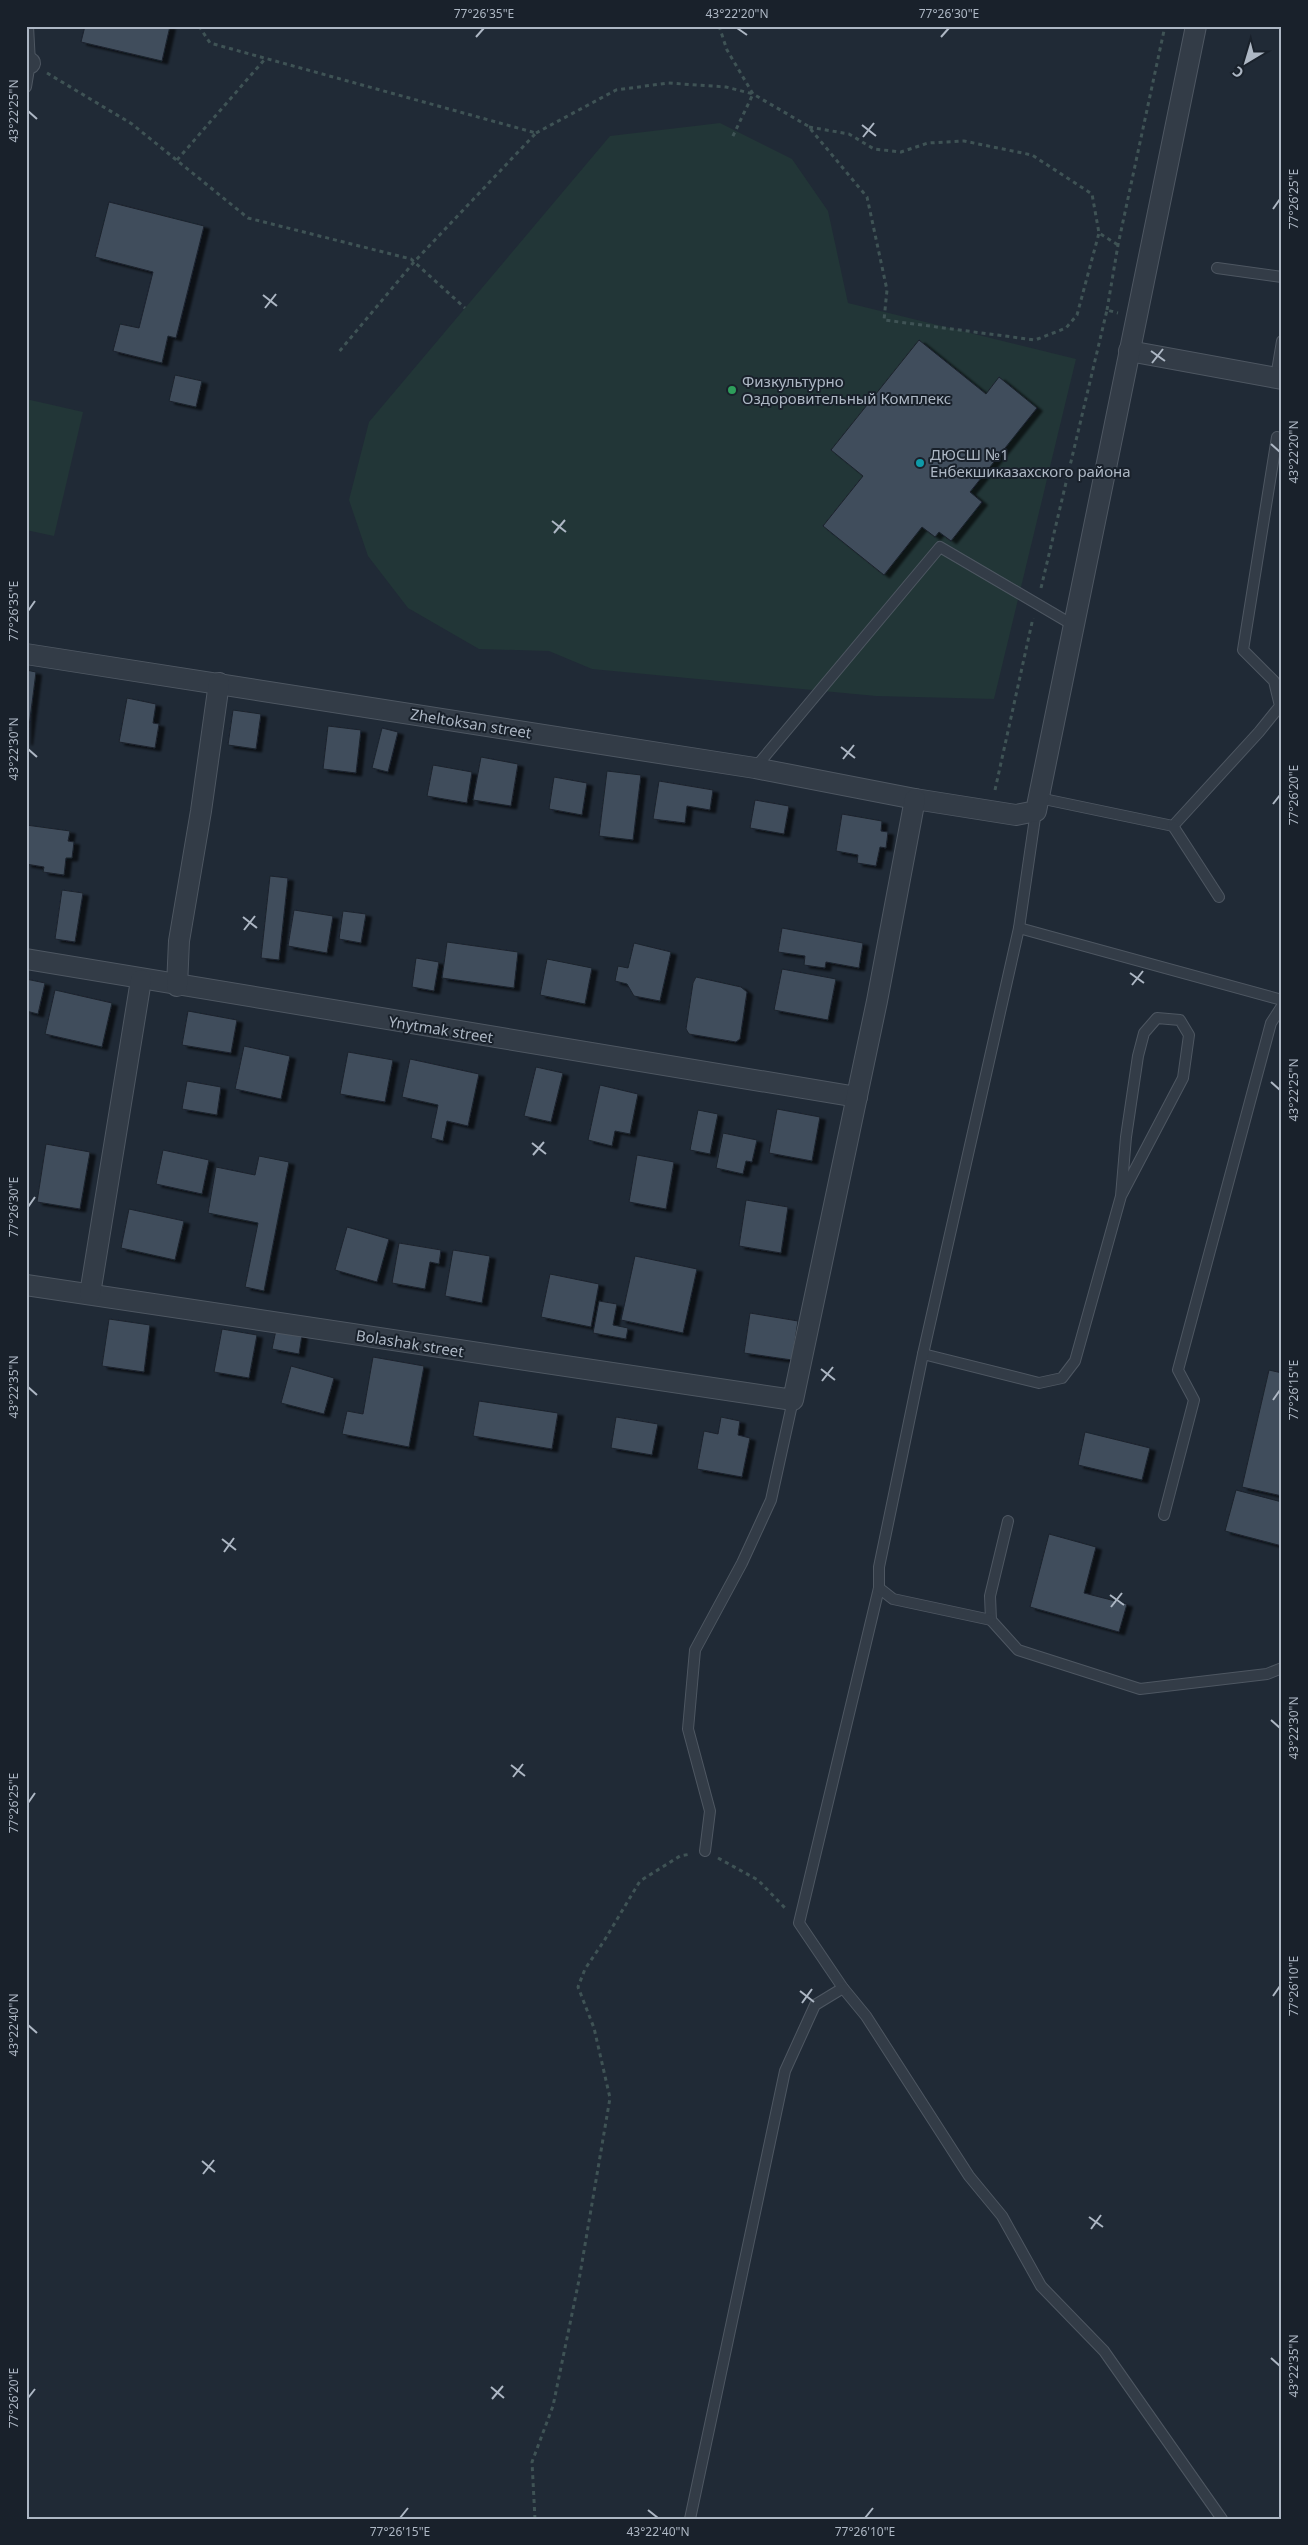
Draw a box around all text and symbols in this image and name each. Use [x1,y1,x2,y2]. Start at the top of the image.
text: 77°26'35"E [454,5,514,22]
text: 43°22'20"N [705,5,769,22]
text: 77°26'30"E [919,5,979,22]
north arrow [1220,38,1270,88]
text: С [1228,62,1247,83]
text: 43°22'25"N [5,79,22,143]
text: 77°26'25"E [1285,169,1302,229]
place label: Физкультурно Оздоровительный Комплекс [742,371,951,408]
marker: Физкультурно Оздоровительный Комплекс [726,384,738,396]
text: 43°22'20"N [1285,420,1302,484]
place label: ДЮСШ №1 Енбекшиказахского района [930,444,1131,481]
marker: ДЮСШ №1 Енбекшиказахского района [914,457,926,469]
text: 77°26'35"E [5,581,22,641]
street label: Zheltoksan street [409,704,534,743]
text: 43°22'30"N [5,717,22,781]
text: 77°26'20"E [1285,765,1302,825]
street label: Ynytmak street [387,1011,495,1047]
text: 43°22'25"N [1285,1058,1302,1122]
text: 77°26'30"E [5,1177,22,1237]
street label: Bolashak street [355,1325,466,1361]
text: 43°22'35"N [5,1355,22,1419]
text: 77°26'15"E [1285,1360,1302,1420]
text: 43°22'30"N [1285,1696,1302,1760]
text: 77°26'25"E [5,1773,22,1833]
text: 77°26'10"E [1285,1956,1302,2016]
text: 43°22'40"N [5,1993,22,2057]
text: 43°22'35"N [1285,2334,1302,2398]
text: 77°26'20"E [5,2368,22,2428]
text: 77°26'15"E [370,2523,430,2540]
text: 43°22'40"N [626,2523,690,2540]
text: 77°26'10"E [835,2523,895,2540]

